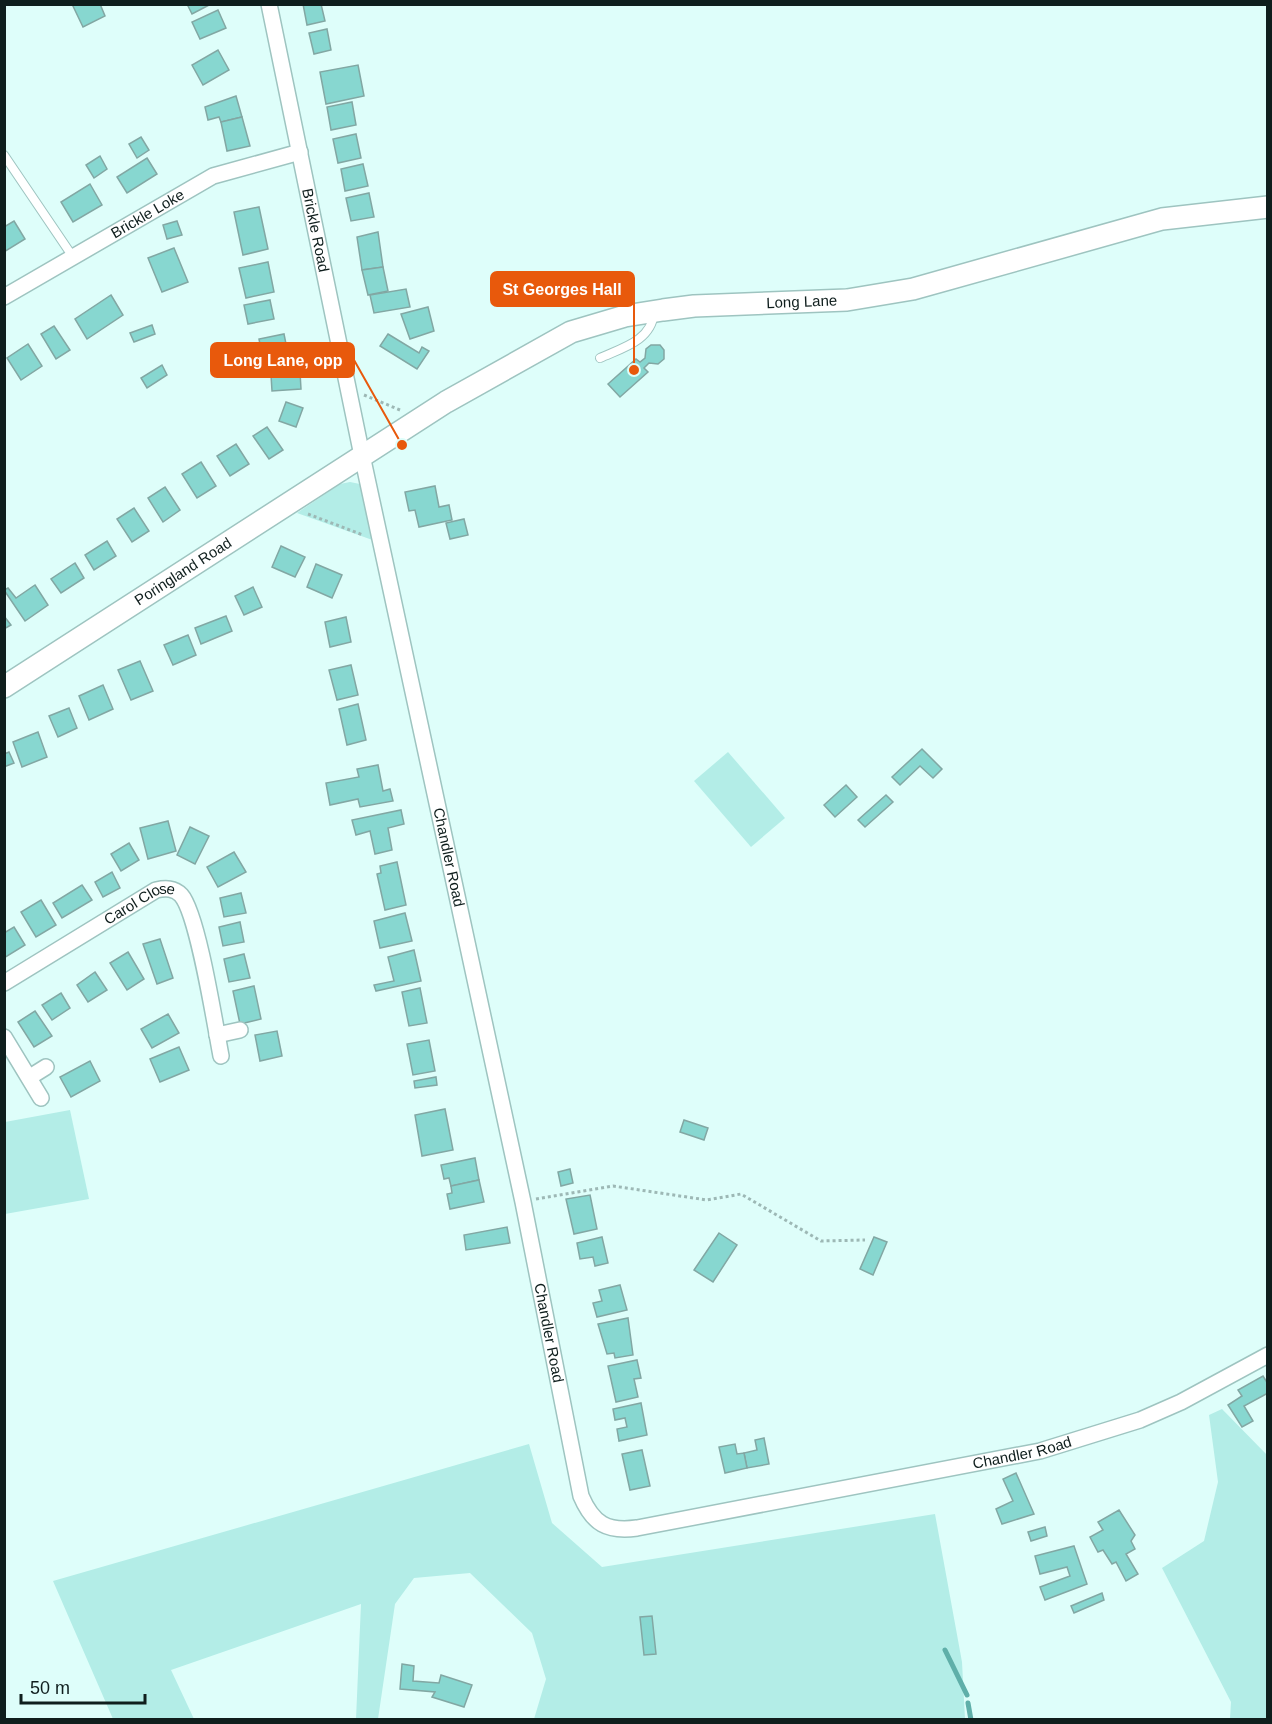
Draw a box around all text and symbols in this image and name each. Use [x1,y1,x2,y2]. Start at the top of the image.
street label: Brickle Loke [108,186,187,241]
street label: Brickle Road [299,187,333,274]
callout: St Georges Hall [491,272,634,306]
text: St Georges Hall [502,281,622,298]
street label: Long Lane [766,291,837,311]
callout: Long Lane, opp [211,343,354,377]
text: Long Lane, opp [223,352,343,369]
street label: Poringland Road [131,534,234,609]
street label: Chandler Road [430,806,468,908]
street label: Carol Close [101,880,177,928]
street label: Chandler Road [531,1282,567,1384]
street label: Chandler Road [971,1433,1073,1472]
scale bar [21,1667,146,1705]
text: 50 m [30,1678,70,1698]

